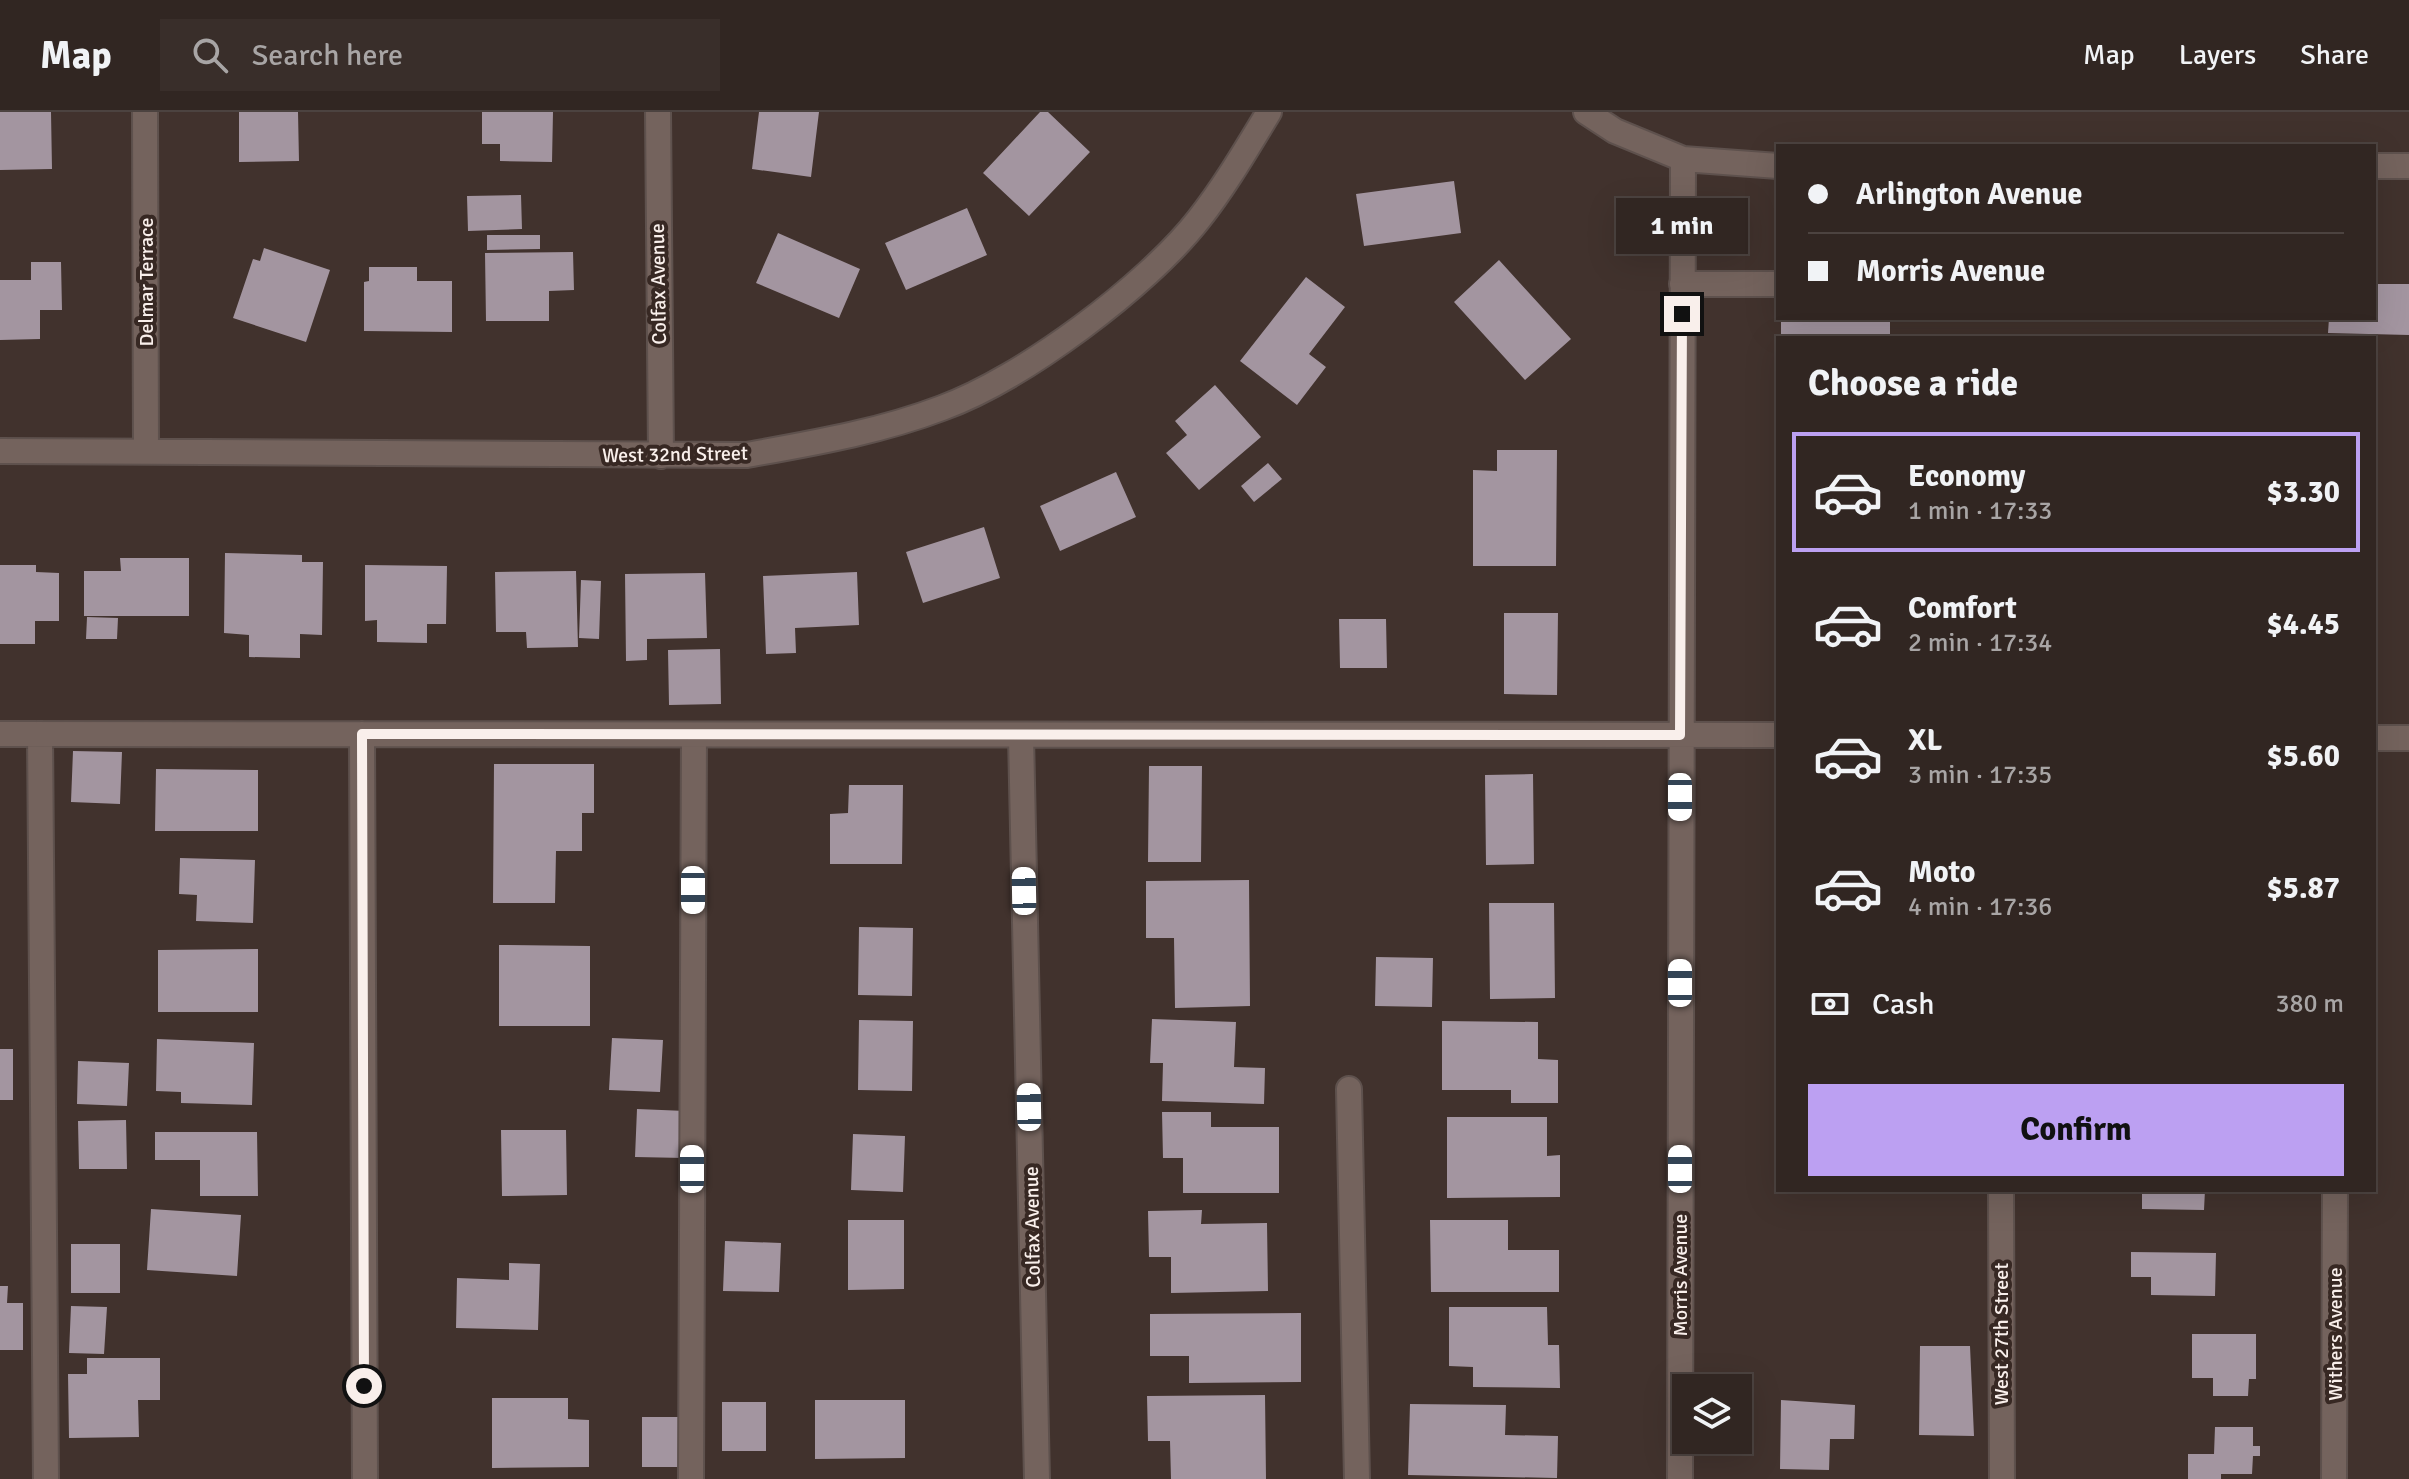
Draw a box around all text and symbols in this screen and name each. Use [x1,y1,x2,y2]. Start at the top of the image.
search box [160,19,720,91]
text: Map [40,32,112,79]
icon: search [188,33,232,77]
text: Search here [252,37,403,74]
text: Map [2083,38,2135,72]
text: Layers [2179,38,2256,72]
text: Share [2300,38,2369,72]
text: Arlington Avenue [1856,176,2082,213]
callout: 1 min [1616,198,1748,254]
text: 1 min [1651,210,1713,242]
street label: Delmar Terrace [134,218,159,346]
street label: Colfax Avenue [645,223,672,345]
text: Morris Avenue [1856,253,2045,290]
route end [1664,296,1700,332]
text: Choose a ride [1808,361,2018,406]
street label: West 32nd Street [602,441,748,468]
icon: car [1812,456,1884,528]
text: Economy [1908,458,2025,495]
text: $3.30 [2267,474,2340,511]
text: 1 min · 17:33 [1908,495,2052,527]
icon: car [1812,588,1884,660]
text: Comfort [1908,590,2017,627]
text: $4.45 [2267,606,2340,643]
text: 2 min · 17:34 [1908,627,2052,659]
icon: car [1812,720,1884,792]
text: XL [1908,722,1942,759]
text: $5.60 [2267,738,2340,775]
text: 3 min · 17:35 [1908,759,2052,791]
car [1668,773,1692,821]
icon: car [1812,852,1884,924]
text: Moto [1908,854,1975,891]
car [681,866,705,914]
car [1012,867,1036,915]
text: $5.87 [2267,870,2340,907]
text: 4 min · 17:36 [1908,891,2052,923]
car [1668,959,1692,1007]
icon: cash [1808,982,1852,1026]
text: Cash [1872,986,1935,1023]
text: 380 m [2275,988,2344,1020]
car [1017,1083,1041,1131]
button: Confirm [1808,1084,2344,1176]
car [680,1145,704,1193]
car [1668,1145,1692,1193]
street label: Colfax Avenue [1019,1166,1046,1288]
street label: Morris Avenue [1668,1214,1693,1336]
street label: West 27th Street [1989,1263,2014,1405]
street label: Withers Avenue [2323,1267,2348,1401]
route start [346,1368,382,1404]
map controls [1672,1374,1752,1454]
button: layers [1672,1374,1752,1454]

